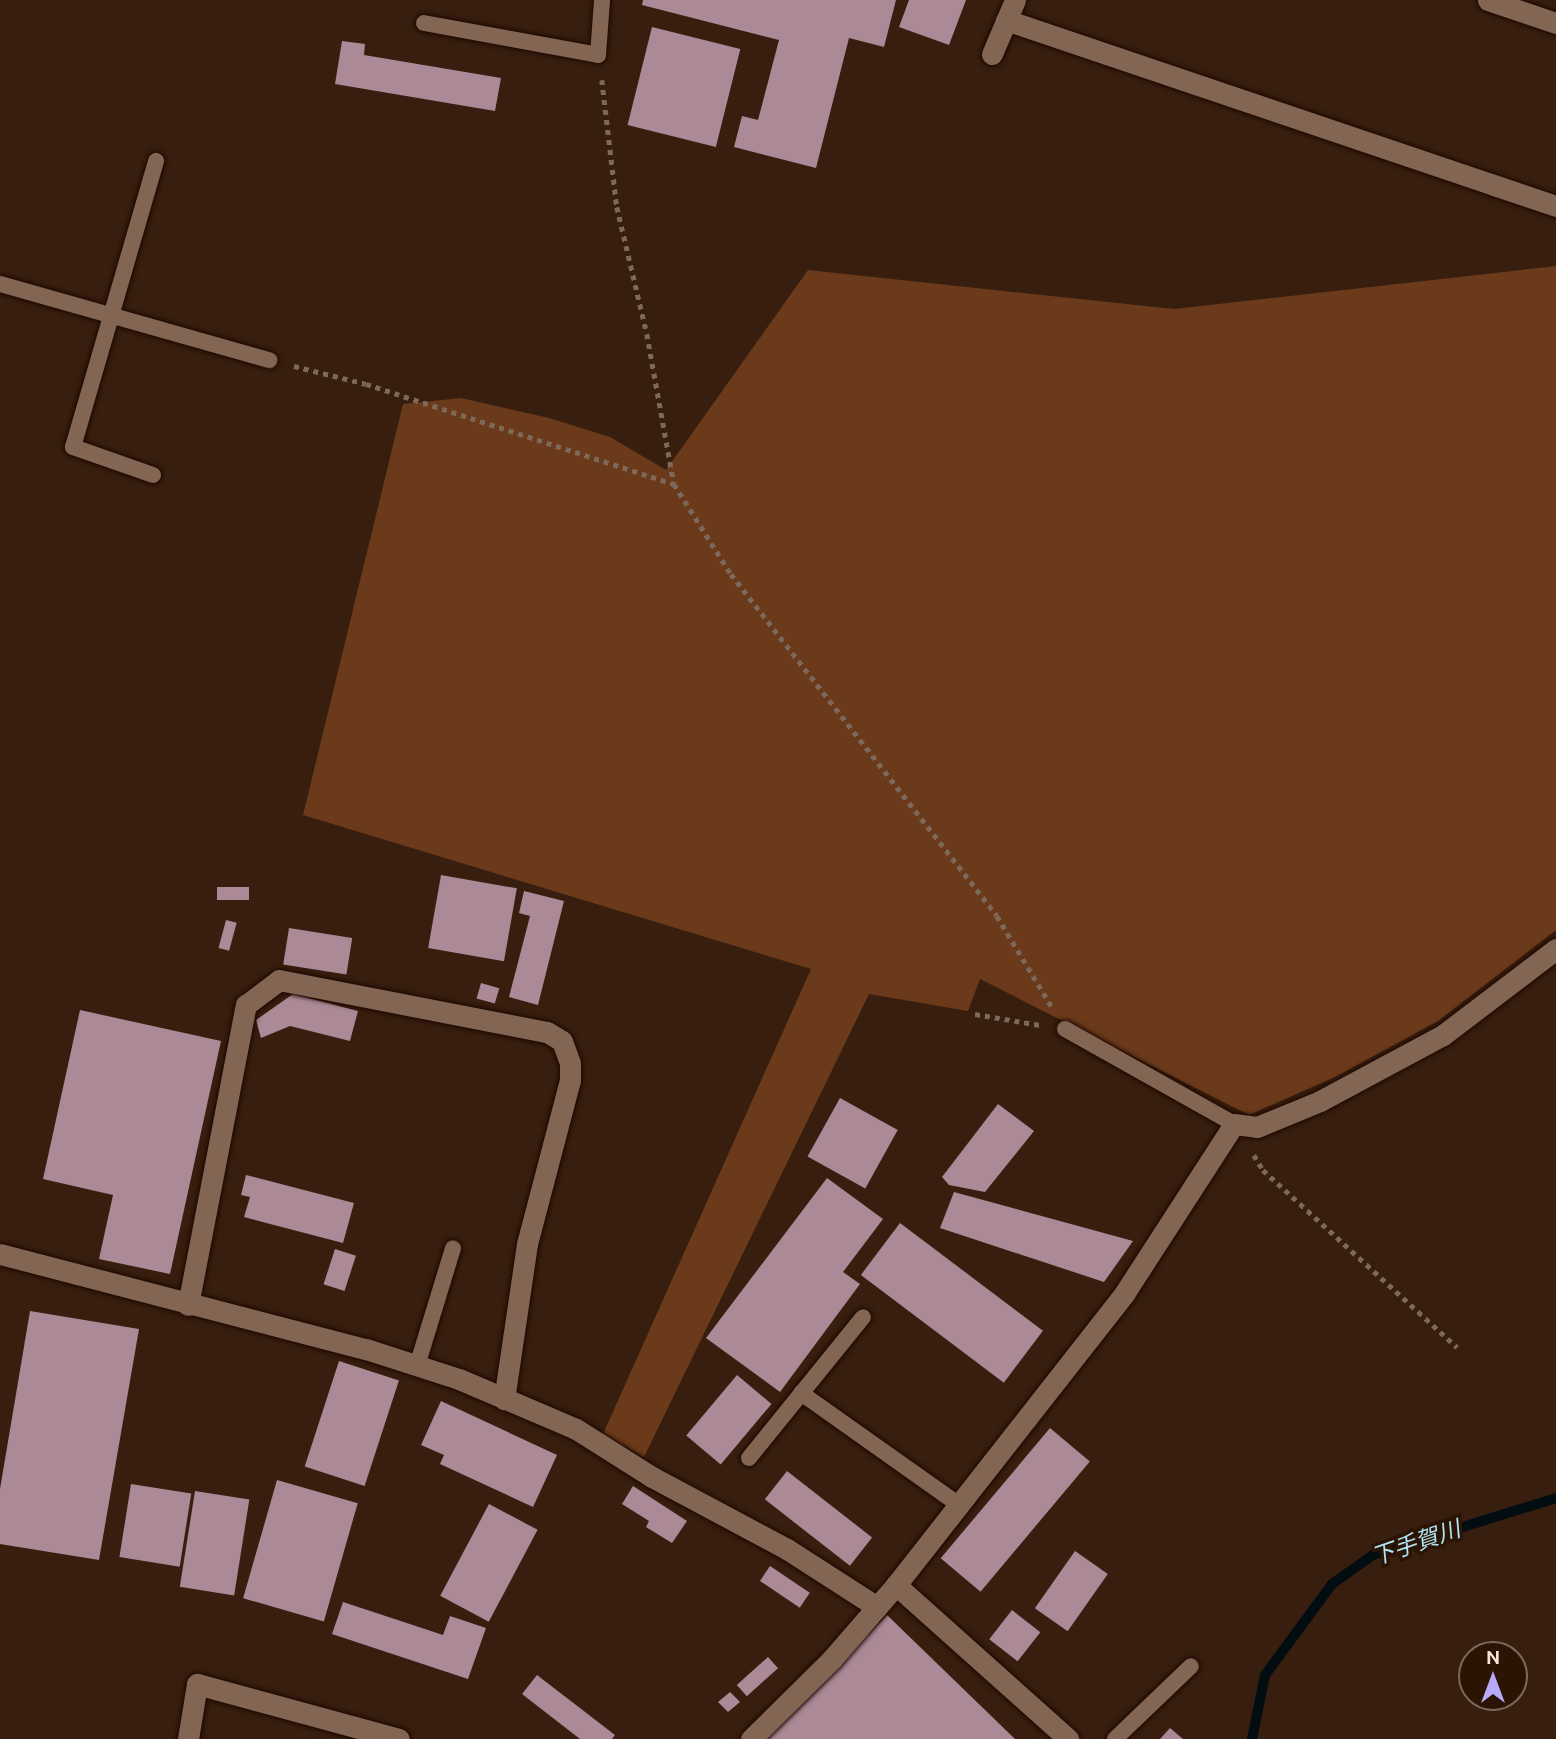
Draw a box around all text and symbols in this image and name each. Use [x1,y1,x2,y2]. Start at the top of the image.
water label: 下手賀川 [1368,1515,1464,1571]
north arrow [1458,1641,1528,1711]
text: N [1486,1646,1500,1668]

